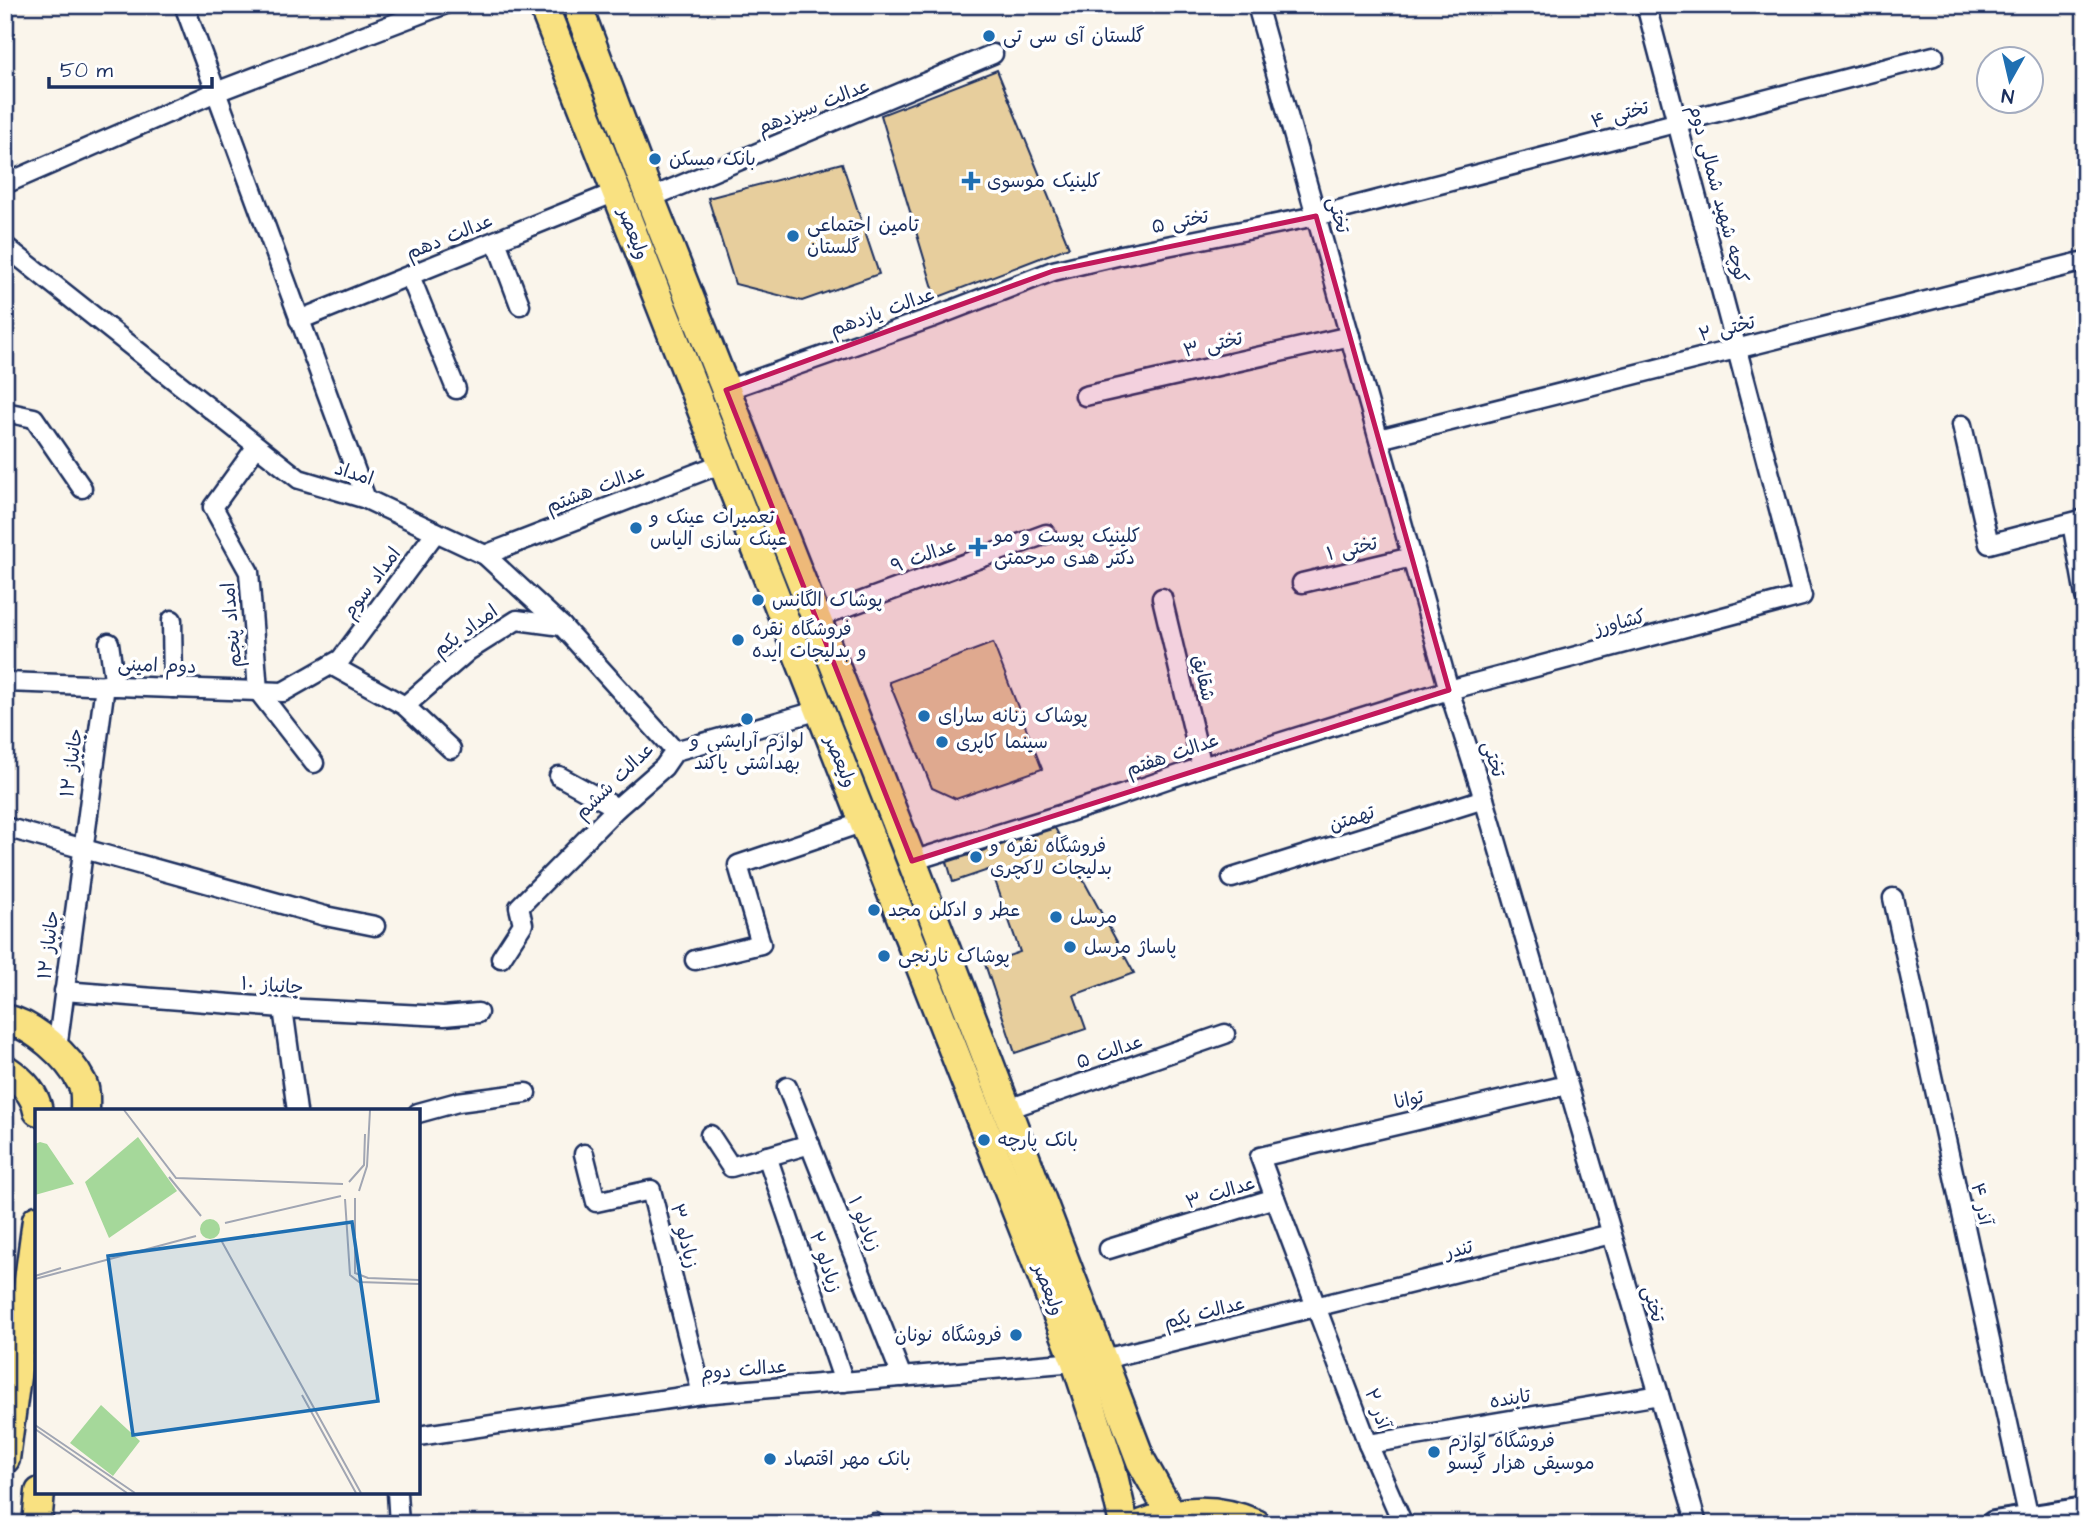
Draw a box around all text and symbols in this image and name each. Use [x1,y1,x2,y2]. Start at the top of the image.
place label: گلستان آی سی تی [1003,23,1145,50]
marker: گلستان آی سی تی [981,28,997,44]
scale bar [49,46,212,90]
north arrow [1974,46,2044,116]
text: 50 m [60,56,114,85]
street label: عدالت سیزدهم [753,72,875,142]
text: N [2000,81,2016,110]
street label: تختی ۴ [1588,94,1652,136]
street label: کوچه شهید شمالی دوم [1681,102,1755,286]
place label: بانک مسکن [669,146,756,173]
marker: بانک مسکن [647,151,663,167]
place label: کلینیک موسوی [987,168,1101,195]
marker: کلینیک موسوی [961,171,981,191]
street label: تختی [1320,194,1356,237]
street label: ولیعصر [610,202,655,264]
street label: ۵ تختی [1149,203,1211,241]
street label: عدالت دهم [402,207,498,267]
place label: تامین اجتماعی گلستان [807,212,919,261]
marker: تامین اجتماعی گلستان [785,228,801,244]
street label: عدالت یازدهم [827,280,939,344]
street label: تختی ۲ [1696,309,1759,349]
street label: تختی ۳ [1181,325,1246,365]
street label: امداد [331,455,377,493]
street label: عدالت هشتم [542,458,650,520]
place label: تعمیرات عینک و عینک سازی الیاس [648,504,788,553]
marker: تعمیرات عینک و عینک سازی الیاس [628,520,644,536]
place label: کلینیک پوست و مو دکتر هدی مرحمتی [992,523,1140,572]
street label: ۱ تختی [1324,530,1381,568]
street label: عدالت ۹ [887,532,961,580]
marker: کلینیک پوست و مو دکتر هدی مرحمتی [968,537,988,557]
street label: امداد سوم [336,542,408,624]
street label: امداد پنجم [215,581,249,669]
place label: پوشاک الگانس [772,587,883,614]
marker: پوشاک الگانس [750,592,766,608]
street label: امداد یکم [428,598,504,664]
street label: کشاورز [1589,603,1649,643]
place label: فروشگاه نقره و بدلیجات ایده [752,616,867,665]
marker: فروشگاه نقره و بدلیجات ایده [730,632,746,648]
street label: دوم امینی [117,651,197,681]
street label: شقایق [1185,652,1221,704]
place label: پوشاک زنانه سارای [938,703,1088,730]
marker: پوشاک زنانه سارای [916,708,932,724]
marker: لوازم آرایشی و بهداشتی یاکند [739,711,755,727]
street label: عدالت هفتم [1123,726,1223,784]
street label: جانباز ۱۲ [54,727,90,799]
place label: لوازم آرایشی و بهداشتی یاکند [688,728,804,777]
place label: سینما کاپری [956,729,1048,756]
street label: ولیعصر [817,730,863,792]
marker: سینما کاپری [934,734,950,750]
street label: عدالت ششم [569,736,661,826]
street label: تختی [1474,737,1512,781]
street label: تهمتن [1326,799,1379,839]
place label: فروشگاه نقره و بدلیجات لاکچری [988,833,1112,882]
marker: فروشگاه نقره و بدلیجات لاکچری [968,849,984,865]
place label: عطر و ادکلن مجد [888,897,1020,924]
marker: عطر و ادکلن مجد [866,902,882,918]
place label: مرسل [1070,904,1117,931]
street label: ۱۲ جانباز [31,909,67,981]
marker: مرسل [1048,909,1064,925]
place label: پاساژ مرسل [1084,934,1177,961]
marker: پاساژ مرسل [1062,939,1078,955]
place label: پوشاک نارنجی [898,943,1010,970]
marker: پوشاک نارنجی [876,948,892,964]
street label: ۱۰ جانباز [240,970,304,1002]
street label: عدالت ۵ [1073,1028,1147,1076]
street label: توانا [1391,1083,1427,1116]
inset map [35,1109,420,1494]
place label: بانک پارچه [998,1127,1078,1154]
marker: بانک پارچه [976,1132,992,1148]
street label: عدالت ۳ [1183,1170,1259,1216]
street label: آذر ۴ [1963,1180,1999,1229]
street label: زیادلو ۱ [841,1192,887,1256]
street label: زیادلو ۳ [663,1201,705,1271]
street label: زیادلو ۲ [802,1228,848,1296]
street label: تندر [1440,1233,1476,1267]
street label: ولیعصر [1025,1258,1070,1320]
street label: تختی [1635,1283,1671,1326]
street label: عدالت یکم [1161,1290,1249,1336]
place label: فروشگاه نونان [895,1322,1002,1349]
marker: فروشگاه نونان [1008,1327,1024,1343]
street label: عدالت دوم [699,1353,789,1387]
street label: تابنده [1488,1382,1533,1416]
street label: ۲ آذر [1357,1385,1397,1434]
place label: فروشگاه لوازم موسیقی هزار گیسو [1446,1428,1595,1477]
marker: فروشگاه لوازم موسیقی هزار گیسو [1426,1444,1442,1460]
place label: بانک مهر اقتصاد [784,1446,911,1473]
marker: بانک مهر اقتصاد [762,1451,778,1467]

